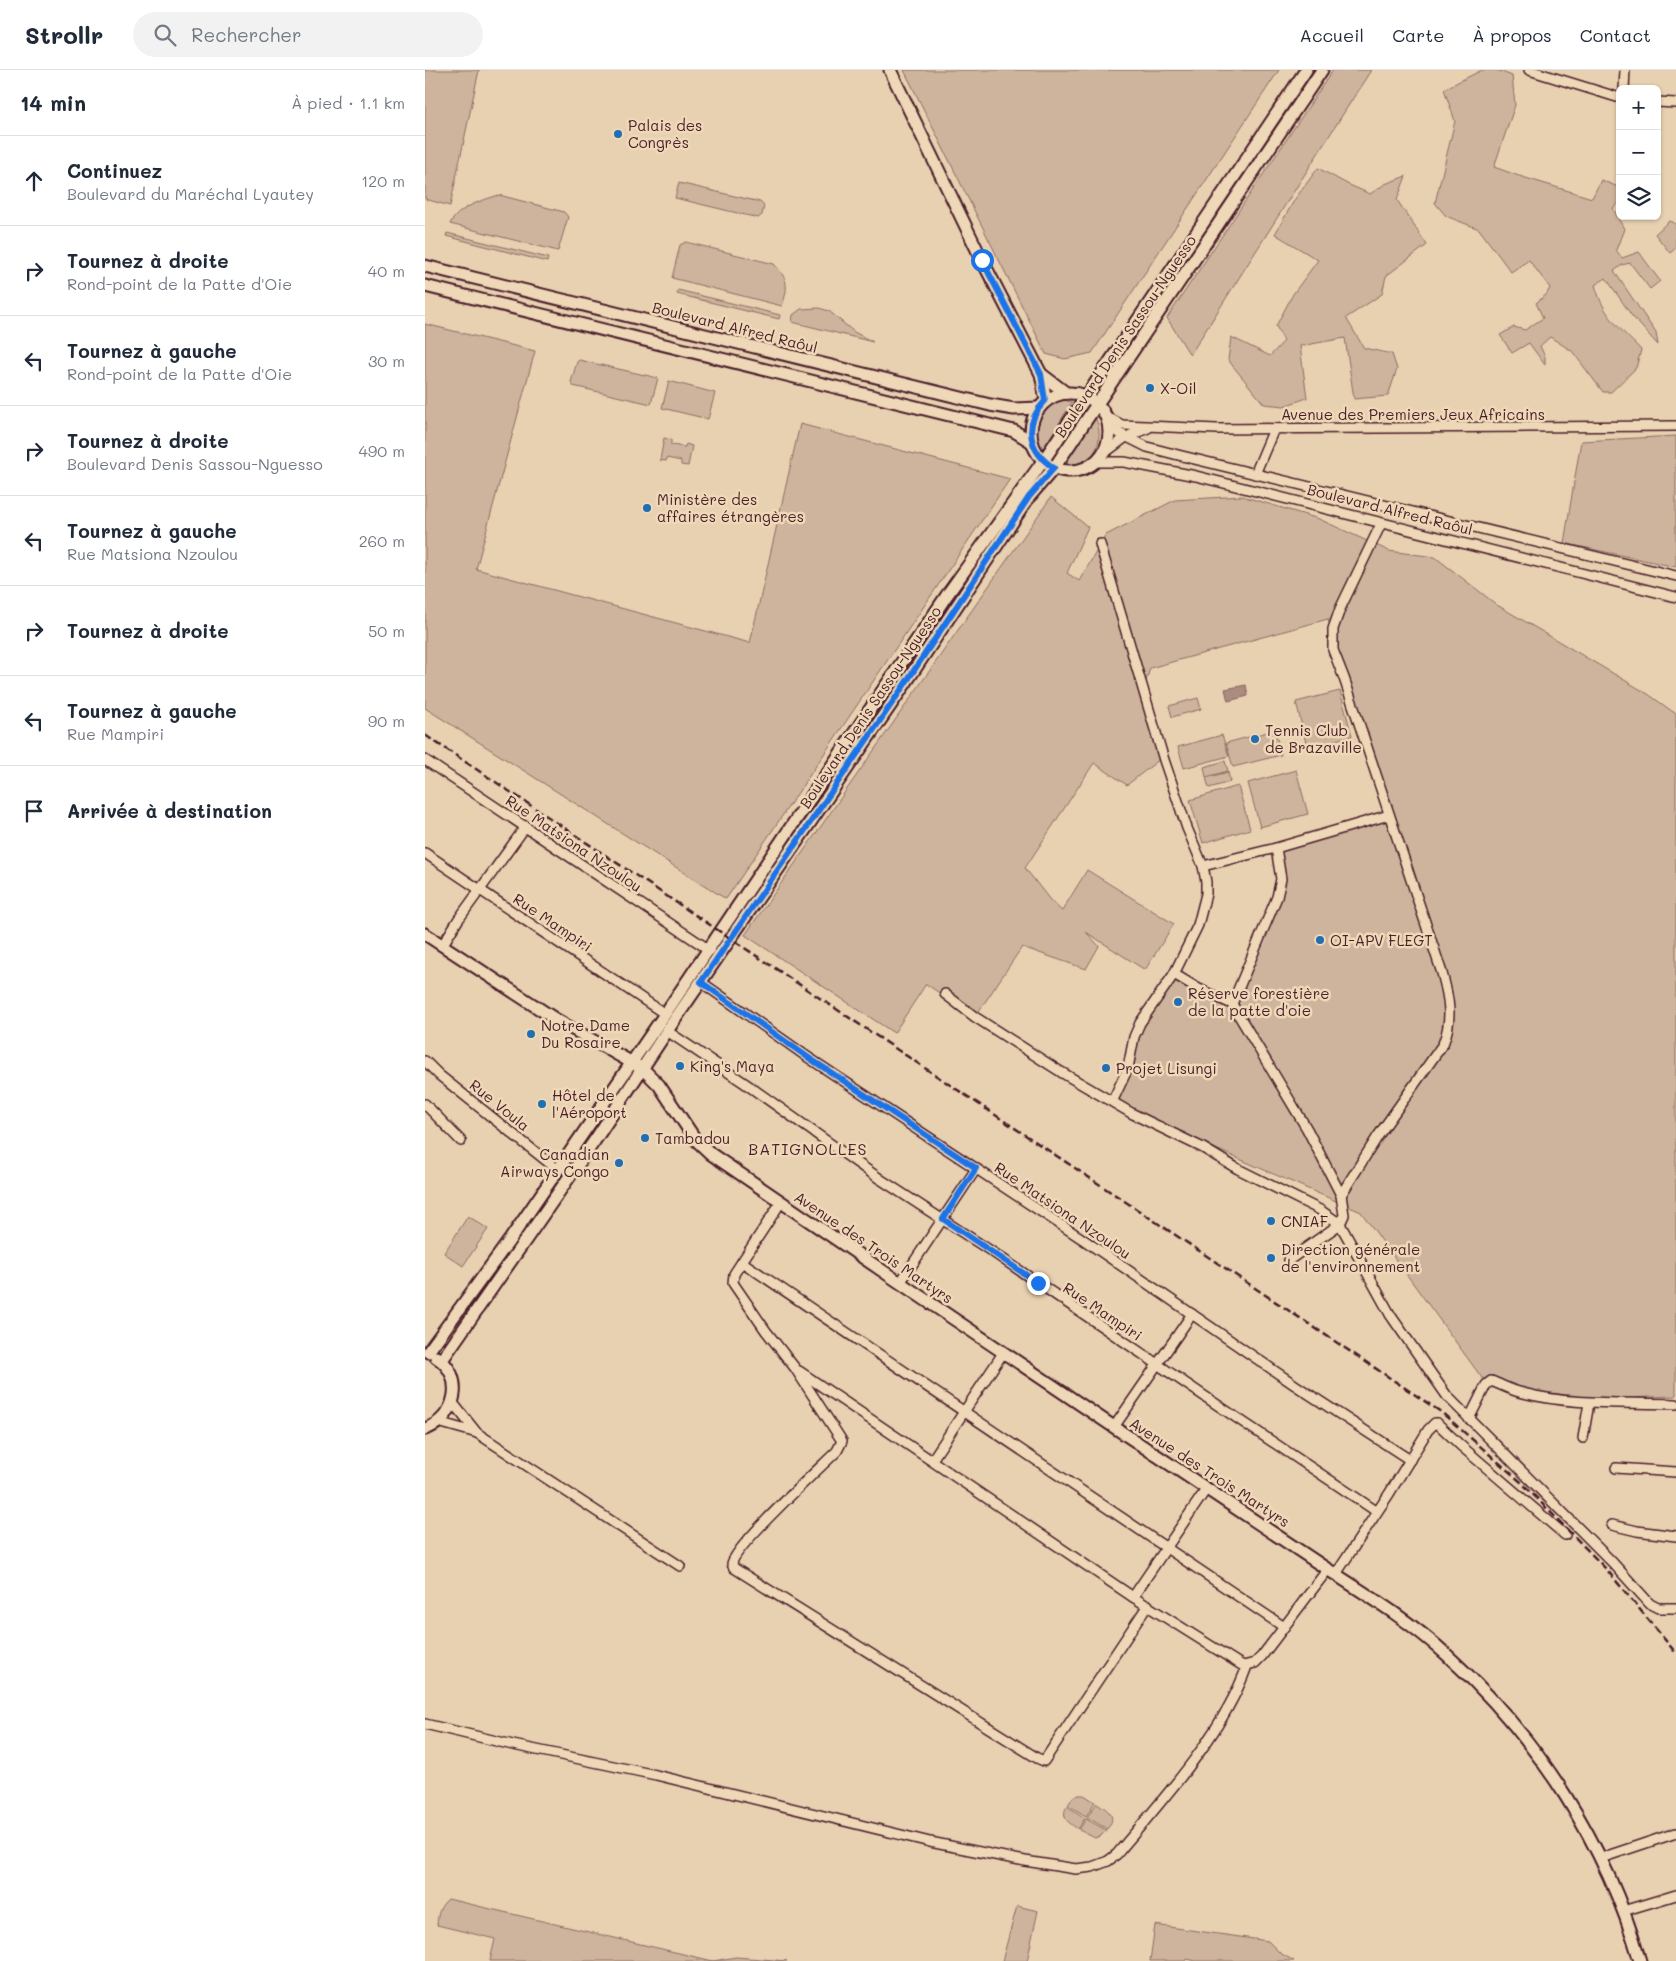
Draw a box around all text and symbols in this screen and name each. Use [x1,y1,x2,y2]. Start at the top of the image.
search box [133,12,483,57]
text: Strollr [25,19,103,50]
icon: search [151,21,179,49]
text: Rechercher [191,22,302,47]
text: Accueil [1299,23,1364,47]
text: Carte [1392,23,1444,47]
text: À propos [1472,23,1552,47]
text: Contact [1580,23,1651,47]
map controls [1616,85,1661,220]
button: + [1616,85,1661,130]
text: 14 min [20,89,86,116]
text: À pied · 1.1 km [291,92,405,113]
place label: Palais des Congrès [628,115,702,152]
marker: Palais des Congrès [612,128,624,140]
button: − [1616,130,1661,175]
text: Continuez [67,158,162,183]
icon: ahead [20,167,48,195]
text: 120 m [361,170,405,191]
button: layers [1616,175,1661,220]
text: Boulevard du Maréchal Lyautey [67,183,314,204]
street label: Boulevard Denis Sassou-Nguesso [1050,231,1200,441]
text: Tournez à droite [67,248,229,273]
route start [971,249,994,272]
icon: right [20,257,48,285]
text: 40 m [368,260,405,281]
text: Rond-point de la Patte d'Oie [67,273,292,294]
street label: Boulevard Alfred Raôul [650,297,820,357]
text: Tournez à gauche [67,338,236,363]
icon: left [20,347,48,375]
text: 30 m [368,350,405,371]
text: Rond-point de la Patte d'Oie [67,363,292,384]
place label: X-Oil [1160,378,1197,398]
marker: X-Oil [1144,382,1156,394]
street label: Avenue des Premiers Jeux Africains [1281,404,1545,424]
text: Tournez à droite [67,428,229,453]
icon: right [20,437,48,465]
text: 490 m [358,440,405,461]
text: Boulevard Denis Sassou-Nguesso [67,453,323,474]
street label: Boulevard Alfred Raôul [1305,479,1475,539]
place label: Ministère des affaires étrangères [657,489,804,526]
marker: Ministère des affaires étrangères [641,502,653,514]
text: Tournez à gauche [67,518,236,543]
icon: left [20,527,48,555]
text: 260 m [359,530,405,551]
text: Rue Matsiona Nzoulou [67,543,238,564]
street label: Boulevard Denis Sassou-Nguesso [795,602,945,812]
icon: right [20,617,48,645]
text: Tournez à droite [67,618,229,643]
text: 50 m [368,620,405,641]
text: Tournez à gauche [67,698,236,723]
icon: left [20,707,48,735]
text: 90 m [368,710,405,731]
place label: Tennis Club de Brazaville [1265,720,1362,757]
text: Rue Mampiri [67,723,164,744]
marker: Tennis Club de Brazaville [1249,733,1261,745]
street label: Rue Matsiona Nzoulou [502,790,646,896]
icon: arrive [20,797,48,825]
text: Arrivée à destination [67,798,272,823]
street label: Rue Mampiri [510,888,596,956]
place label: OI-APV FLEGT [1330,930,1433,950]
marker: OI-APV FLEGT [1314,934,1326,946]
place label: Réserve forestière de la patte d'oie [1188,983,1329,1020]
marker: Réserve forestière de la patte d'oie [1172,996,1184,1008]
place label: Notre Dame Du Rosaire [541,1015,630,1052]
marker: Notre Dame Du Rosaire [525,1028,537,1040]
place label: King's Maya [690,1056,775,1076]
place label: Projet Lisungi [1116,1058,1217,1078]
marker: King's Maya [674,1060,686,1072]
marker: Projet Lisungi [1100,1062,1112,1074]
street label: Rue Voula [466,1075,534,1135]
place label: Hôtel de l'Aéroport [552,1085,627,1122]
marker: Hôtel de l'Aéroport [536,1098,548,1110]
place label: Tambadou [655,1128,730,1148]
marker: Tambadou [639,1132,651,1144]
district label: BATIGNOLLES [748,1138,868,1159]
place label: Canadian Airways Congo [500,1144,609,1181]
marker: Canadian Airways Congo [613,1157,625,1169]
street label: Rue Matsiona Nzoulou [991,1157,1135,1263]
street label: Avenue des Trois Martyrs [791,1186,957,1308]
place label: CNIAF [1281,1211,1328,1231]
marker: CNIAF [1265,1215,1277,1227]
place label: Direction générale de l'environnement [1281,1239,1420,1276]
marker: Direction générale de l'environnement [1265,1252,1277,1264]
route end [1027,1272,1050,1295]
street label: Rue Mampiri [1060,1277,1146,1345]
street label: Avenue des Trois Martyrs [1126,1413,1294,1531]

